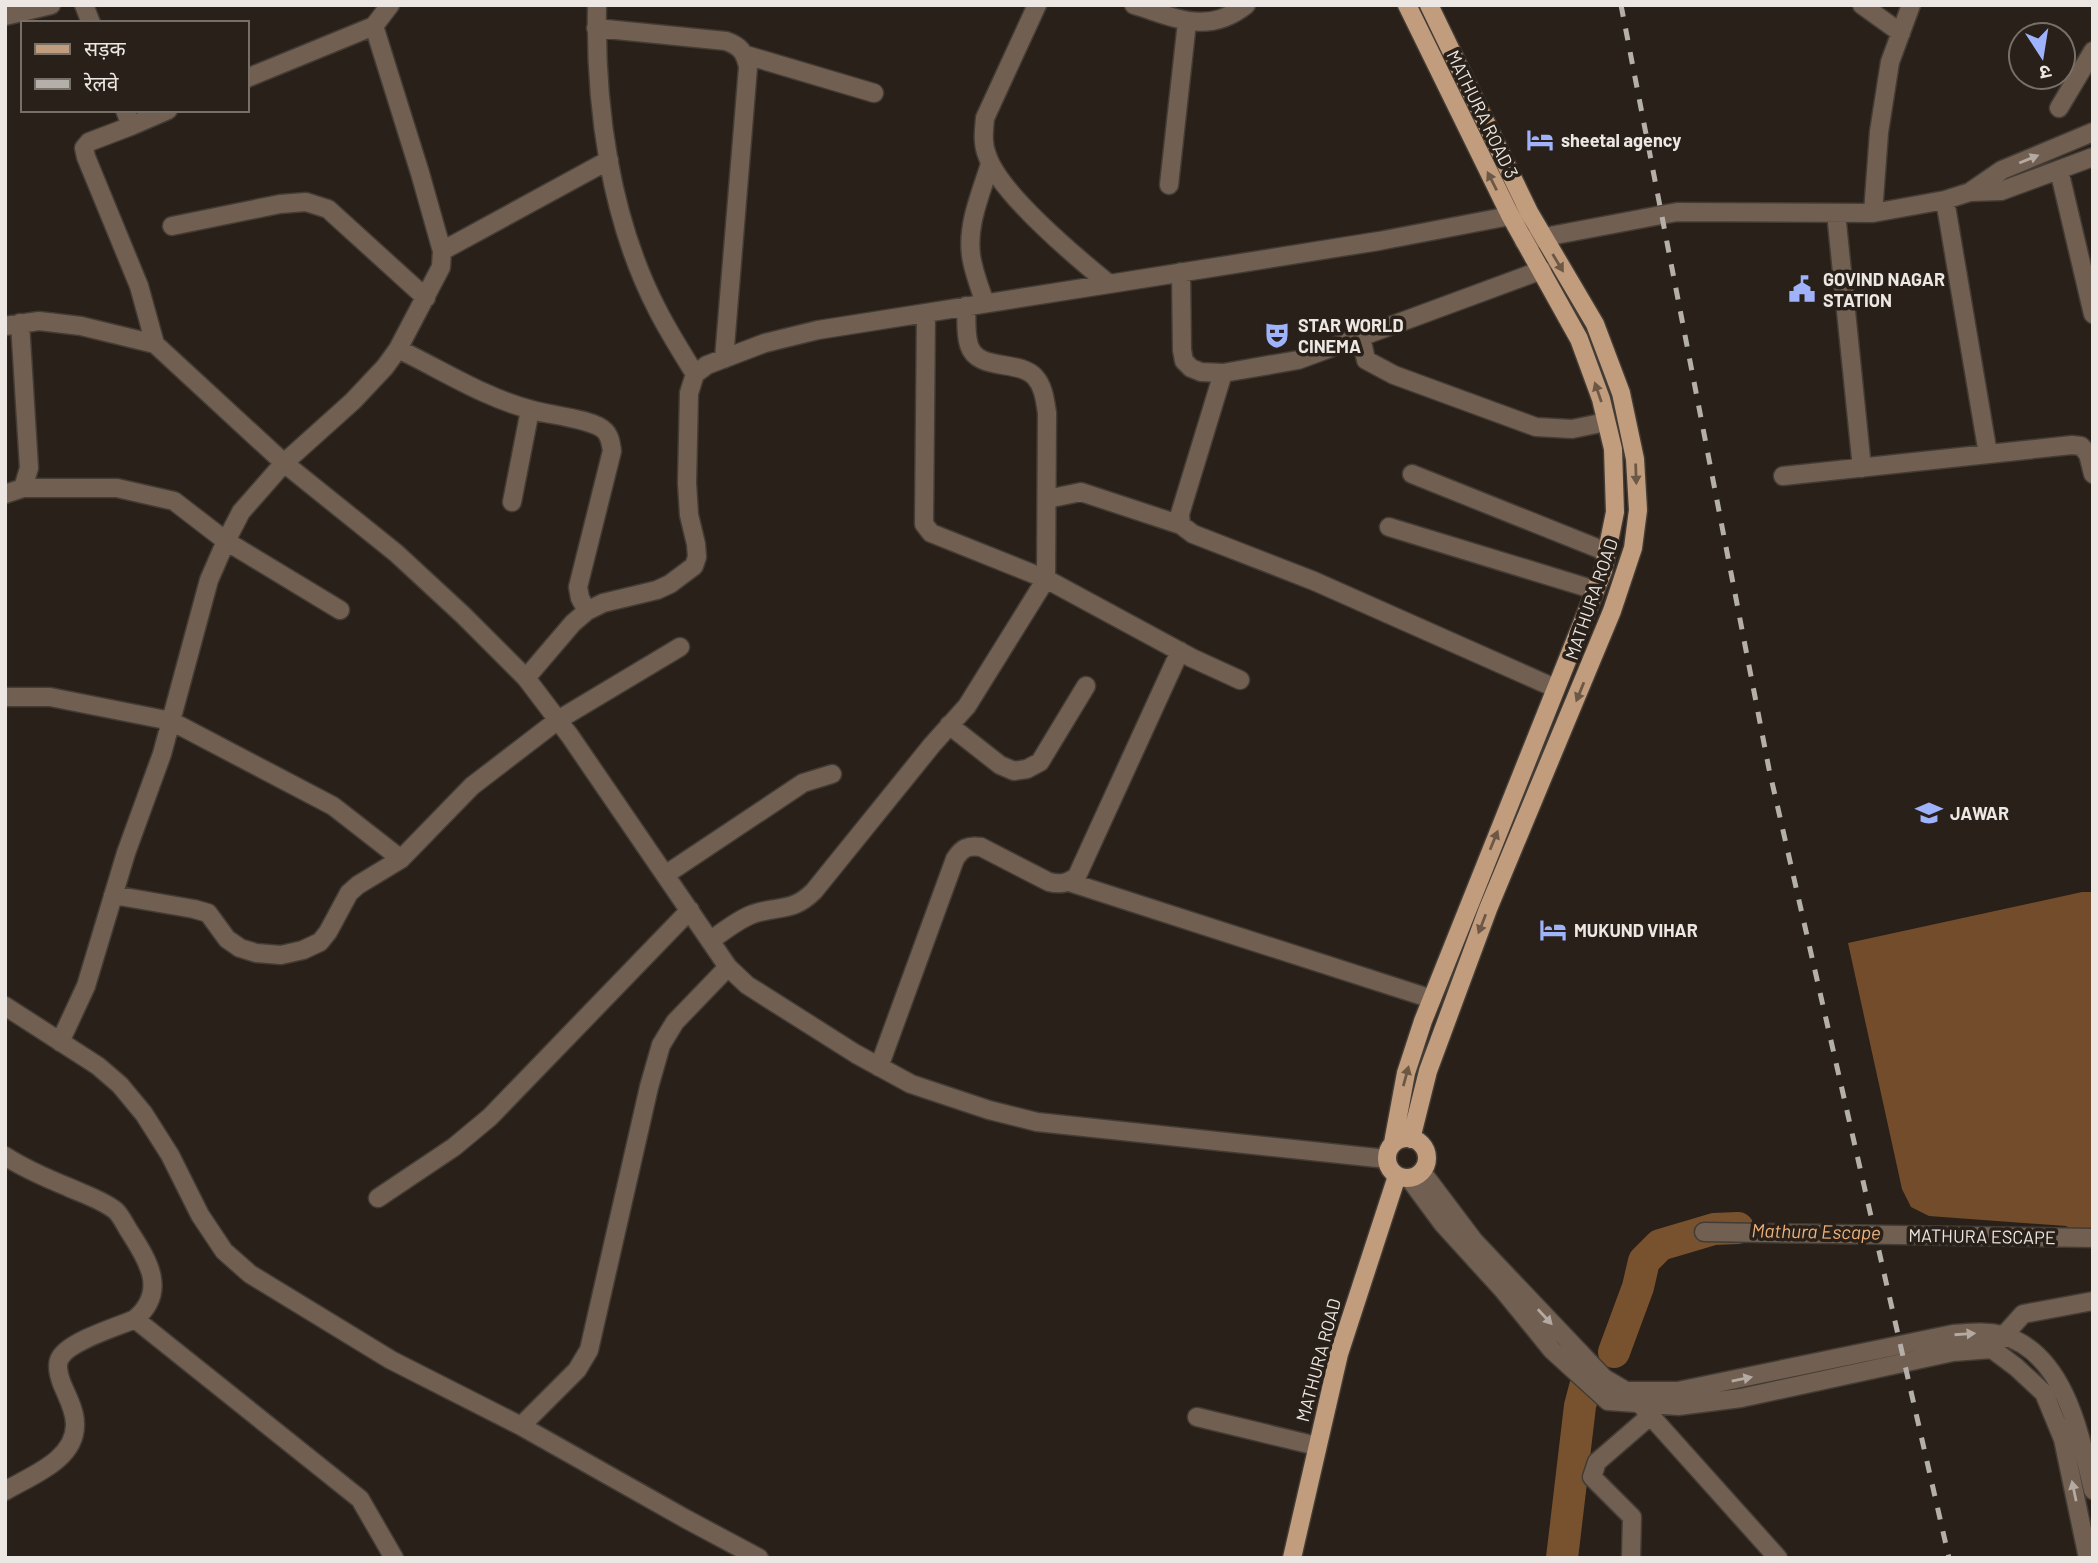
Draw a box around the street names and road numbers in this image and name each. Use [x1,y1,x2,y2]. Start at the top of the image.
street label: MATHURA ROAD 3 [1443,46,1523,182]
street label: MATHURA ROAD [1560,535,1622,663]
street label: MATHURA ESCAPE [1908,1224,2056,1248]
street label: MATHURA ROAD [1291,1296,1345,1424]

